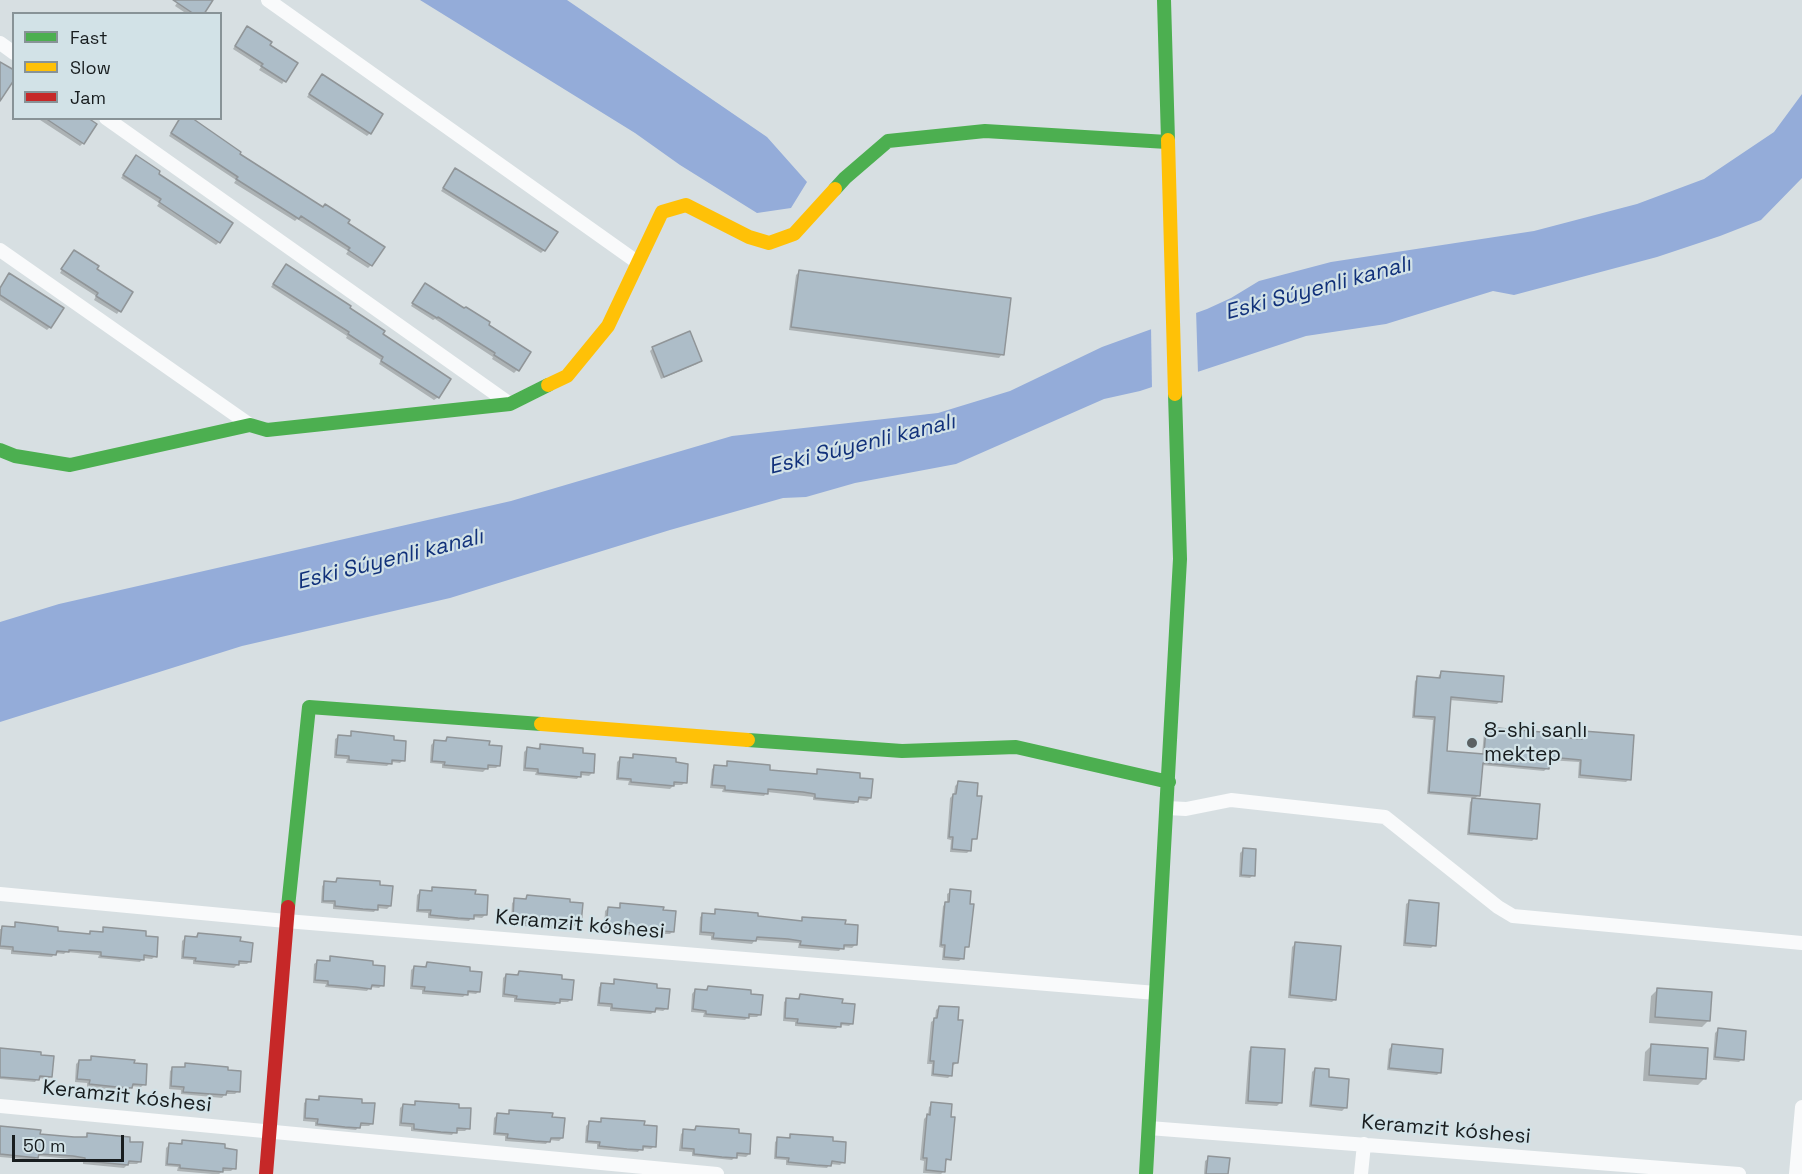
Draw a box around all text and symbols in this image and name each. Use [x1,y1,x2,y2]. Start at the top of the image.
legend [12,12,222,120]
text: Fast [70,26,107,49]
text: Slow [70,56,111,79]
text: Jam [70,86,106,109]
water label: Eski Súyenli kanalı [1222,251,1414,327]
water label: Eski Súyenli kanalı [766,409,958,481]
water label: Eski Súyenli kanalı [294,524,486,596]
place label: 8-shi sanlı mektep [1484,718,1587,768]
marker: 8-shi sanlı mektep [1465,736,1479,750]
street label: Keramzit kóshesi [494,905,666,945]
street label: Keramzit kóshesi [41,1076,213,1118]
street label: Keramzit kóshesi [1360,1110,1532,1150]
scale bar [15,1123,128,1161]
text: 50 m [23,1134,65,1157]

